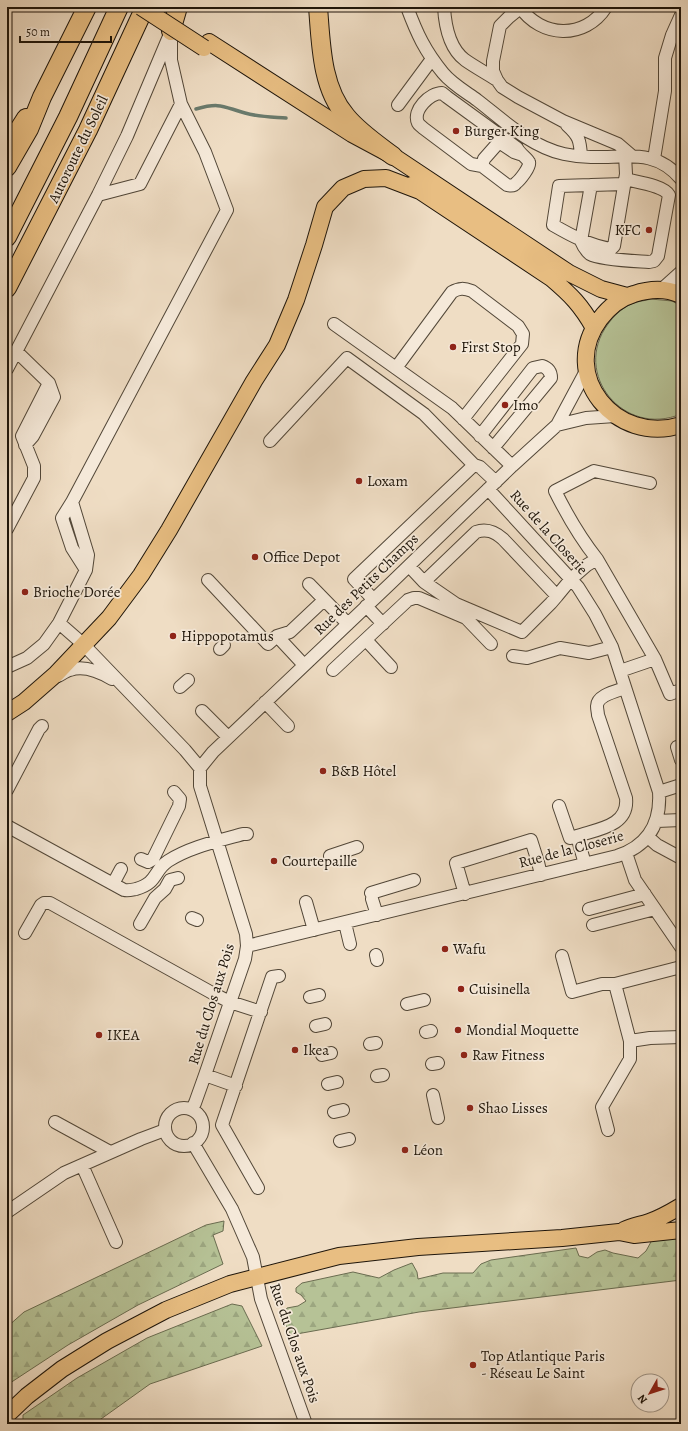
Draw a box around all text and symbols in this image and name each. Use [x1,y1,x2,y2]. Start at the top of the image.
scale bar [20,18,111,44]
text: 50 m [26,24,50,40]
street label: Autoroute du Soleil [43,92,113,207]
place label: Burger King [464,121,540,141]
marker: Burger King [451,126,461,136]
place label: KFC [615,220,641,240]
marker: KFC [644,225,654,235]
place label: First Stop [461,337,521,357]
marker: First Stop [448,342,458,352]
place label: Imo [513,395,538,415]
marker: Imo [500,400,510,410]
place label: Loxam [367,471,409,491]
marker: Loxam [354,476,364,486]
street label: Rue de la Closerie [505,485,593,579]
street label: Rue des Petits Champs [309,529,423,639]
place label: Office Depot [263,547,340,567]
marker: Office Depot [250,552,260,562]
place label: Brioche Dorée [33,582,121,602]
marker: Brioche Dorée [20,587,30,597]
place label: Hippopotamus [181,626,274,646]
marker: Hippopotamus [168,631,178,641]
place label: B&B Hôtel [331,761,397,781]
marker: B&B Hôtel [318,766,328,776]
street label: Rue de la Closerie [516,825,626,873]
place label: Courtepaille [282,851,358,871]
marker: Courtepaille [269,856,279,866]
place label: Wafu [452,939,487,959]
street label: Rue du Clos aux Pois [183,941,239,1067]
marker: Wafu [440,944,450,954]
place label: Cuisinella [469,979,530,999]
marker: Cuisinella [456,984,466,994]
place label: Mondial Moquette [466,1020,579,1040]
place label: IKEA [107,1025,140,1045]
marker: Mondial Moquette [453,1025,463,1035]
marker: IKEA [94,1030,104,1040]
place label: Ikea [303,1040,329,1060]
marker: Ikea [290,1045,300,1055]
place label: Raw Fitness [472,1045,545,1065]
marker: Raw Fitness [459,1050,469,1060]
place label: Shao Lisses [478,1098,548,1118]
marker: Shao Lisses [465,1103,475,1113]
place label: Léon [413,1140,443,1160]
marker: Léon [400,1145,410,1155]
street label: Rue du Clos aux Pois [265,1280,325,1406]
place label: Top Atlantique Paris - Réseau Le Saint [481,1346,605,1383]
marker: Top Atlantique Paris - Réseau Le Saint [468,1360,478,1370]
north arrow [630,1373,670,1413]
text: N [634,1391,651,1407]

